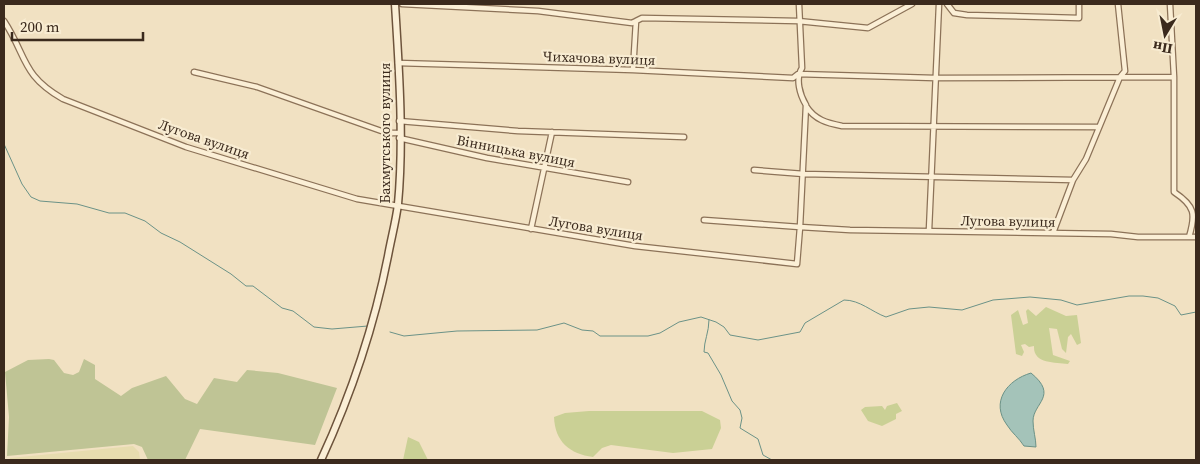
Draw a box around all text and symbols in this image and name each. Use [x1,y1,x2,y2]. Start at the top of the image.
scale bar [12,10,144,42]
north arrow [1140,10,1190,60]
text: 200 m [20,16,60,37]
text: Пн [1151,36,1174,59]
street label: Чихачова вулиця [542,46,656,70]
street label: Бахмутського вулиця [375,62,395,204]
street label: Лугова вулиця [156,114,252,164]
street label: Вінницька вулиця [455,130,577,172]
street label: Лугова вулиця [960,210,1056,232]
street label: Лугова вулиця [548,211,644,245]

